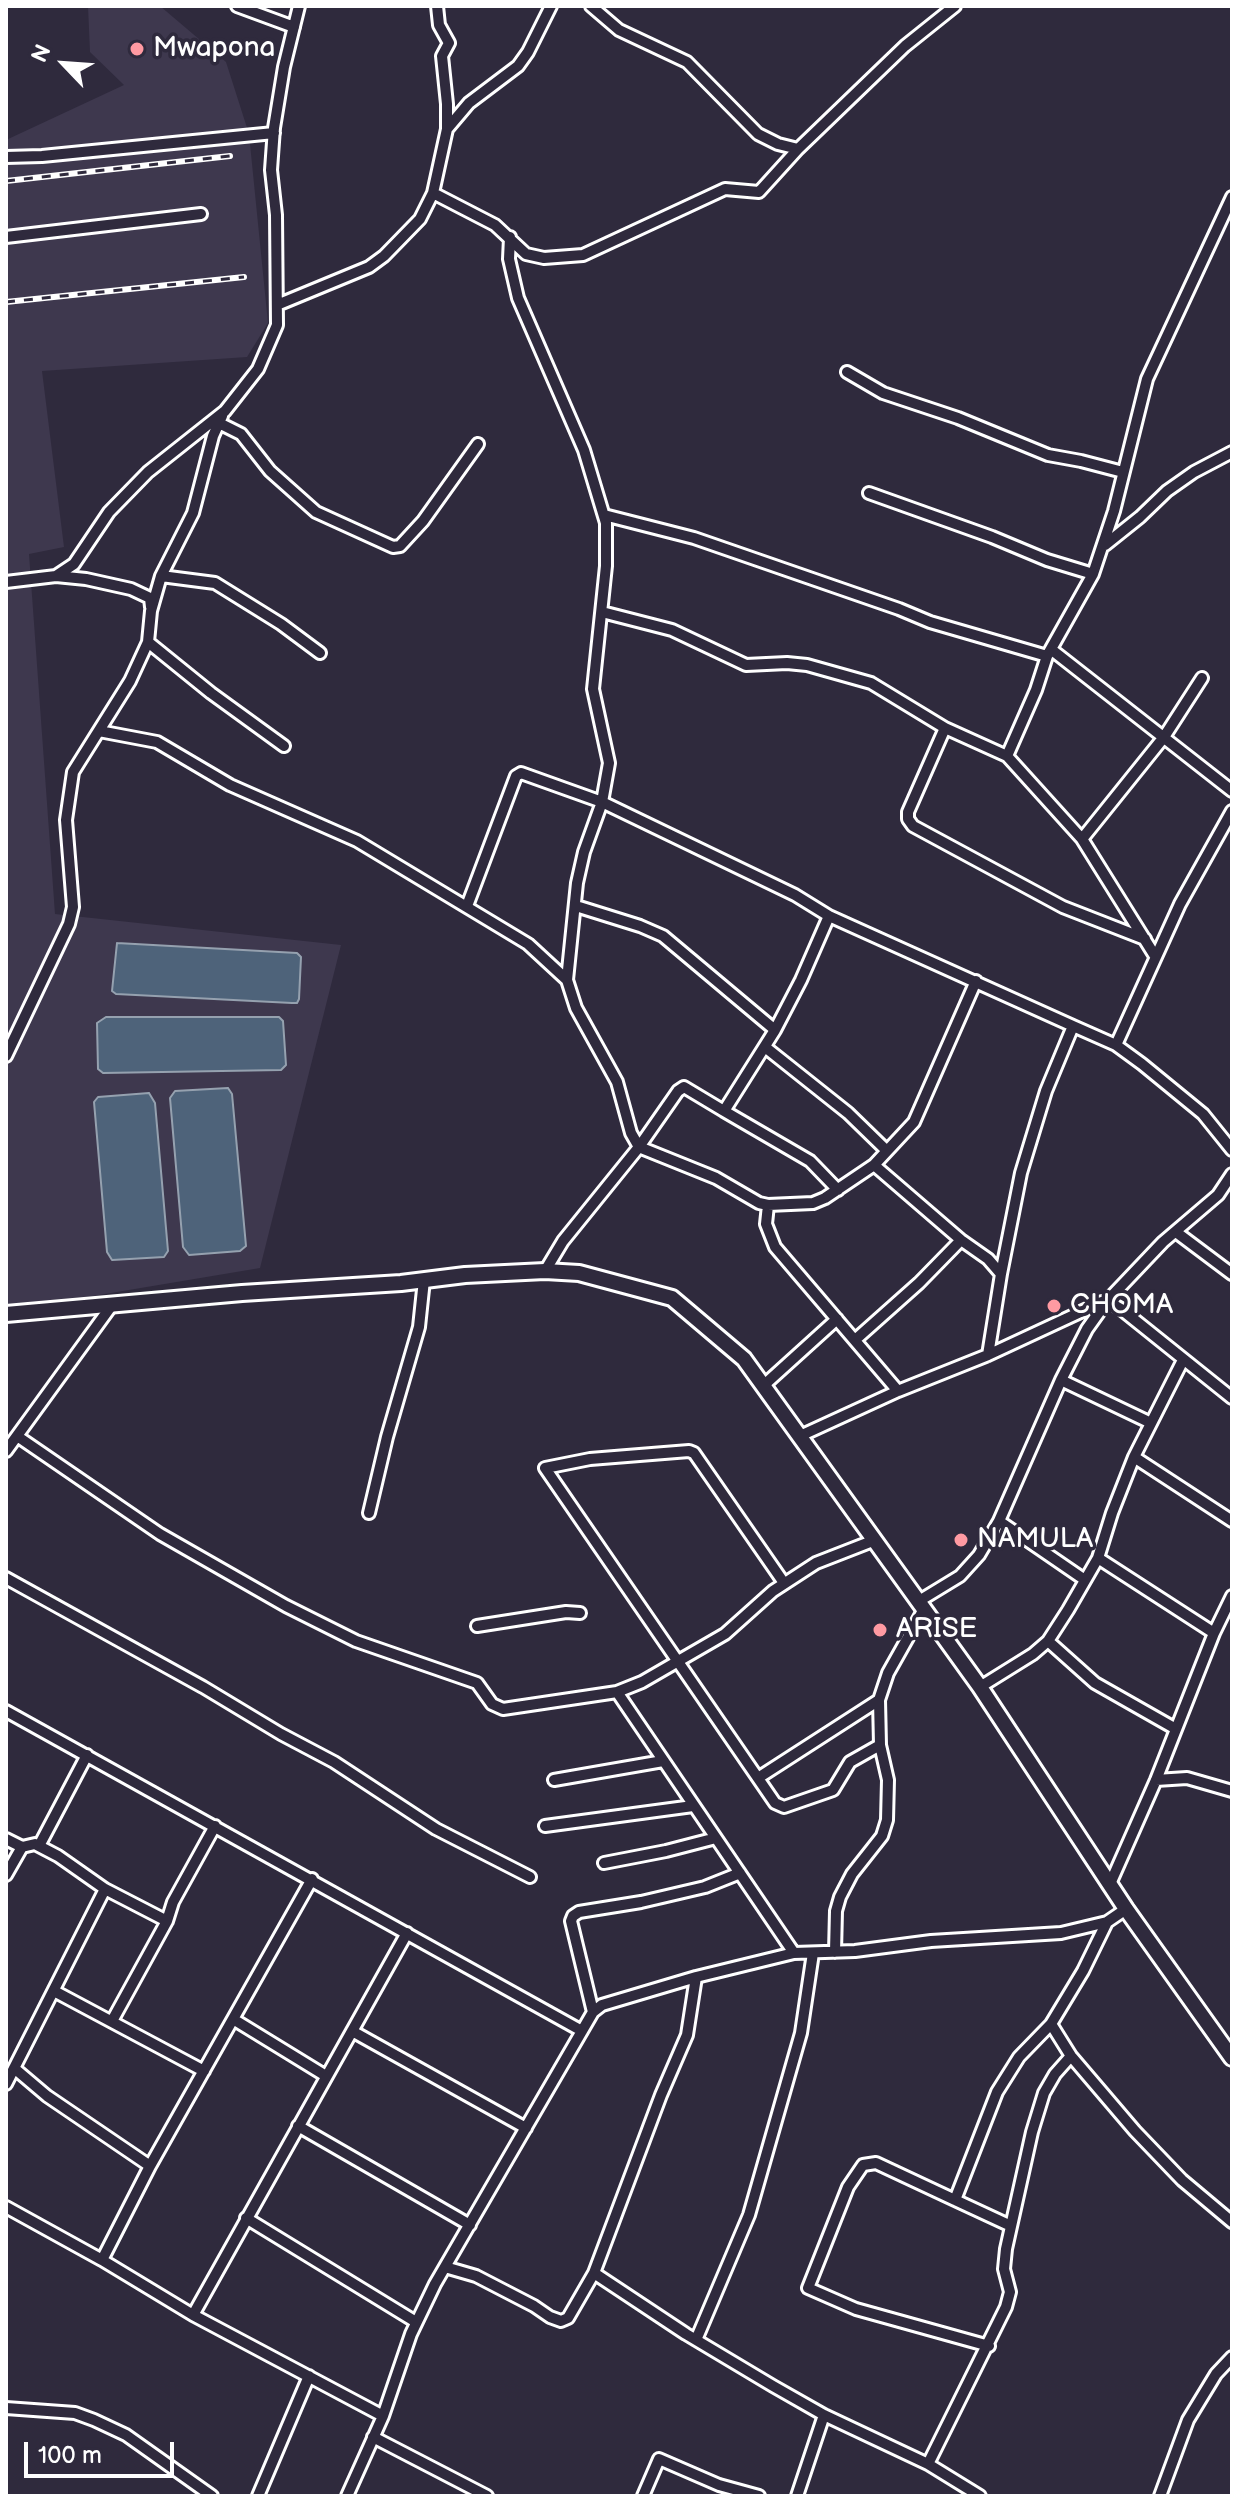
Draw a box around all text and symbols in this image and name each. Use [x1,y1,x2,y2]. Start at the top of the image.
north arrow [24,24,104,104]
place label: Mwapona [153,32,275,66]
text: N [26,40,58,67]
marker: Mwapona [128,40,146,58]
place label: CHOMA [1070,1289,1173,1323]
marker: CHOMA [1045,1297,1063,1315]
place label: NAMULA [977,1523,1093,1557]
marker: NAMULA [952,1531,970,1549]
place label: ARISE [896,1613,977,1647]
marker: ARISE [871,1621,889,1639]
scale bar [28,2426,178,2476]
text: 100 m [38,2441,102,2470]

